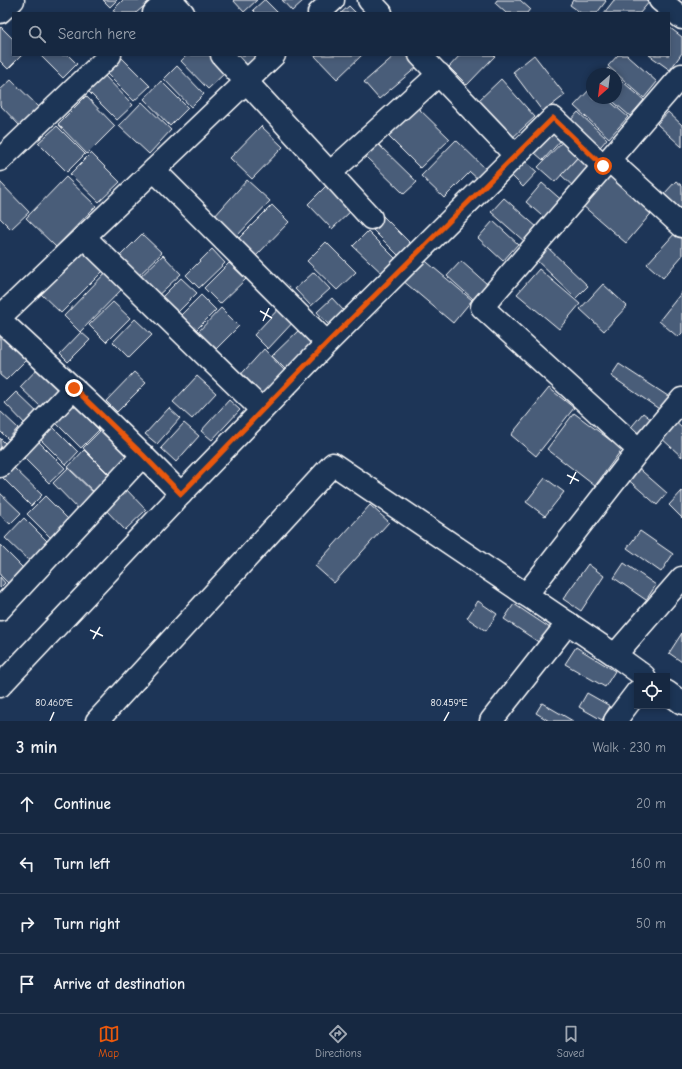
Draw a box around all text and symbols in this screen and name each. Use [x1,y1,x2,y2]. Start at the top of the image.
search box [12,12,670,56]
icon: search [26,23,48,45]
text: Search here [58,25,136,43]
north arrow [586,68,622,104]
route start [594,157,612,175]
route end [65,379,83,397]
map controls [634,673,670,709]
button: locate [634,673,670,709]
text: 80.460°E [35,697,73,709]
text: 80.459°E [431,697,467,709]
text: 3 min [16,738,57,757]
text: Walk · 230 m [592,740,666,755]
icon: ahead [16,793,38,815]
text: Continue [54,795,111,813]
text: 20 m [636,796,666,811]
icon: left [16,853,38,875]
text: Turn left [54,855,110,873]
text: 160 m [631,856,666,871]
icon: right [16,913,38,935]
text: Turn right [54,915,120,933]
text: 50 m [636,916,666,931]
icon: arrive [16,973,38,995]
text: Arrive at destination [54,975,185,993]
tab: Map [98,1023,120,1060]
tab: Directions [315,1023,362,1060]
tab: Saved [557,1023,584,1060]

